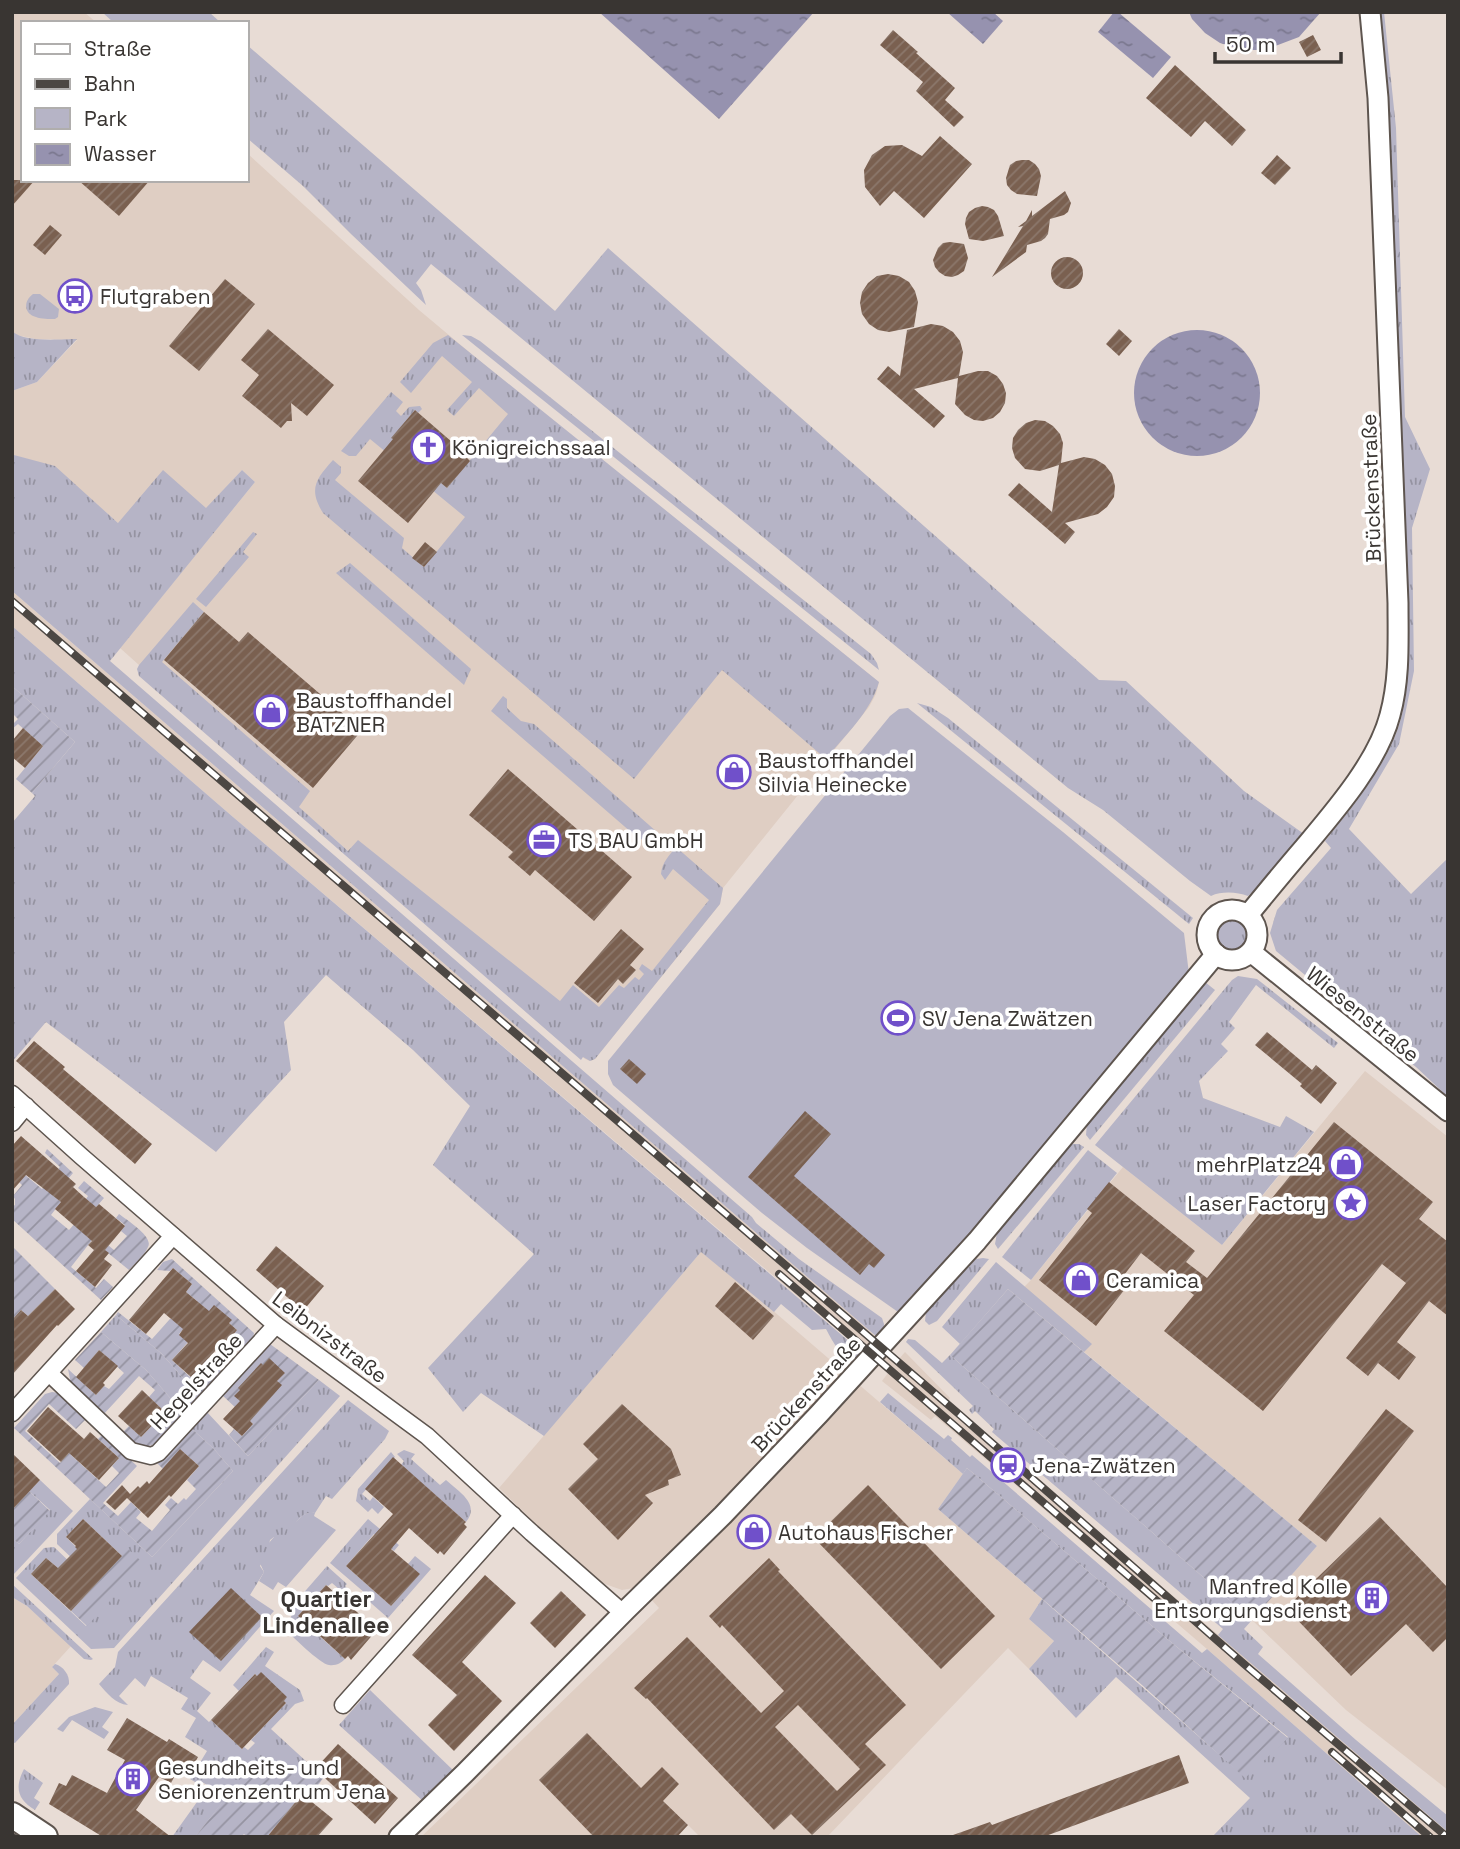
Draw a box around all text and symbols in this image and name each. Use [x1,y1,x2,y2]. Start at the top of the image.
legend [21,21,248,182]
scale bar [1215,21,1341,65]
text: 50 m [1226,31,1276,58]
text: Straße [84,35,152,62]
text: Bahn [84,70,136,97]
text: Park [84,105,128,132]
text: Wasser [84,140,157,167]
bus stop icon: Flutgraben [56,277,94,315]
place label: Flutgraben [100,283,211,310]
street label: Brückenstraße [1355,413,1387,563]
church icon: Königreichssaal [409,428,447,466]
place label: Königreichssaal [452,434,611,461]
place label: Baustoffhandel BATZNER [296,687,452,738]
shop icon: Baustoffhandel BATZNER [252,693,290,731]
place label: Baustoffhandel Silvia Heinecke [758,747,914,798]
shop icon: Baustoffhandel Silvia Heinecke [715,753,753,791]
office icon: TS BAU GmbH [525,821,563,859]
place label: TS BAU GmbH [568,827,704,854]
street label: Wiesenstraße [1301,960,1425,1068]
sports icon: SV Jena Zwätzen [879,999,917,1037]
place label: SV Jena Zwätzen [922,1005,1093,1032]
shop icon: mehrPlatz24 [1327,1145,1365,1183]
place label: mehrPlatz24 [1196,1151,1322,1178]
place icon: Laser Factory [1332,1184,1370,1222]
place label: Laser Factory [1188,1190,1326,1217]
shop icon: Ceramica [1062,1261,1100,1299]
place label: Ceramica [1106,1267,1199,1294]
street label: Leibnizstraße [267,1285,393,1389]
street label: Hegelstraße [144,1327,248,1435]
street label: Brückenstraße [745,1330,867,1458]
station icon: Jena-Zwätzen [989,1446,1027,1484]
place label: Jena-Zwätzen [1032,1452,1176,1479]
shop icon: Autohaus Fischer [735,1513,773,1551]
place label: Autohaus Fischer [778,1519,954,1546]
place label: Manfred Kolle Entsorgungsdienst [1154,1573,1348,1624]
building icon: Manfred Kolle Entsorgungsdienst [1353,1579,1391,1617]
district label: Quartier Lindenallee [263,1584,389,1640]
place label: Gesundheits- und Seniorenzentrum Jena [158,1754,386,1805]
building icon: Gesundheits- und Seniorenzentrum Jena [114,1760,152,1798]

